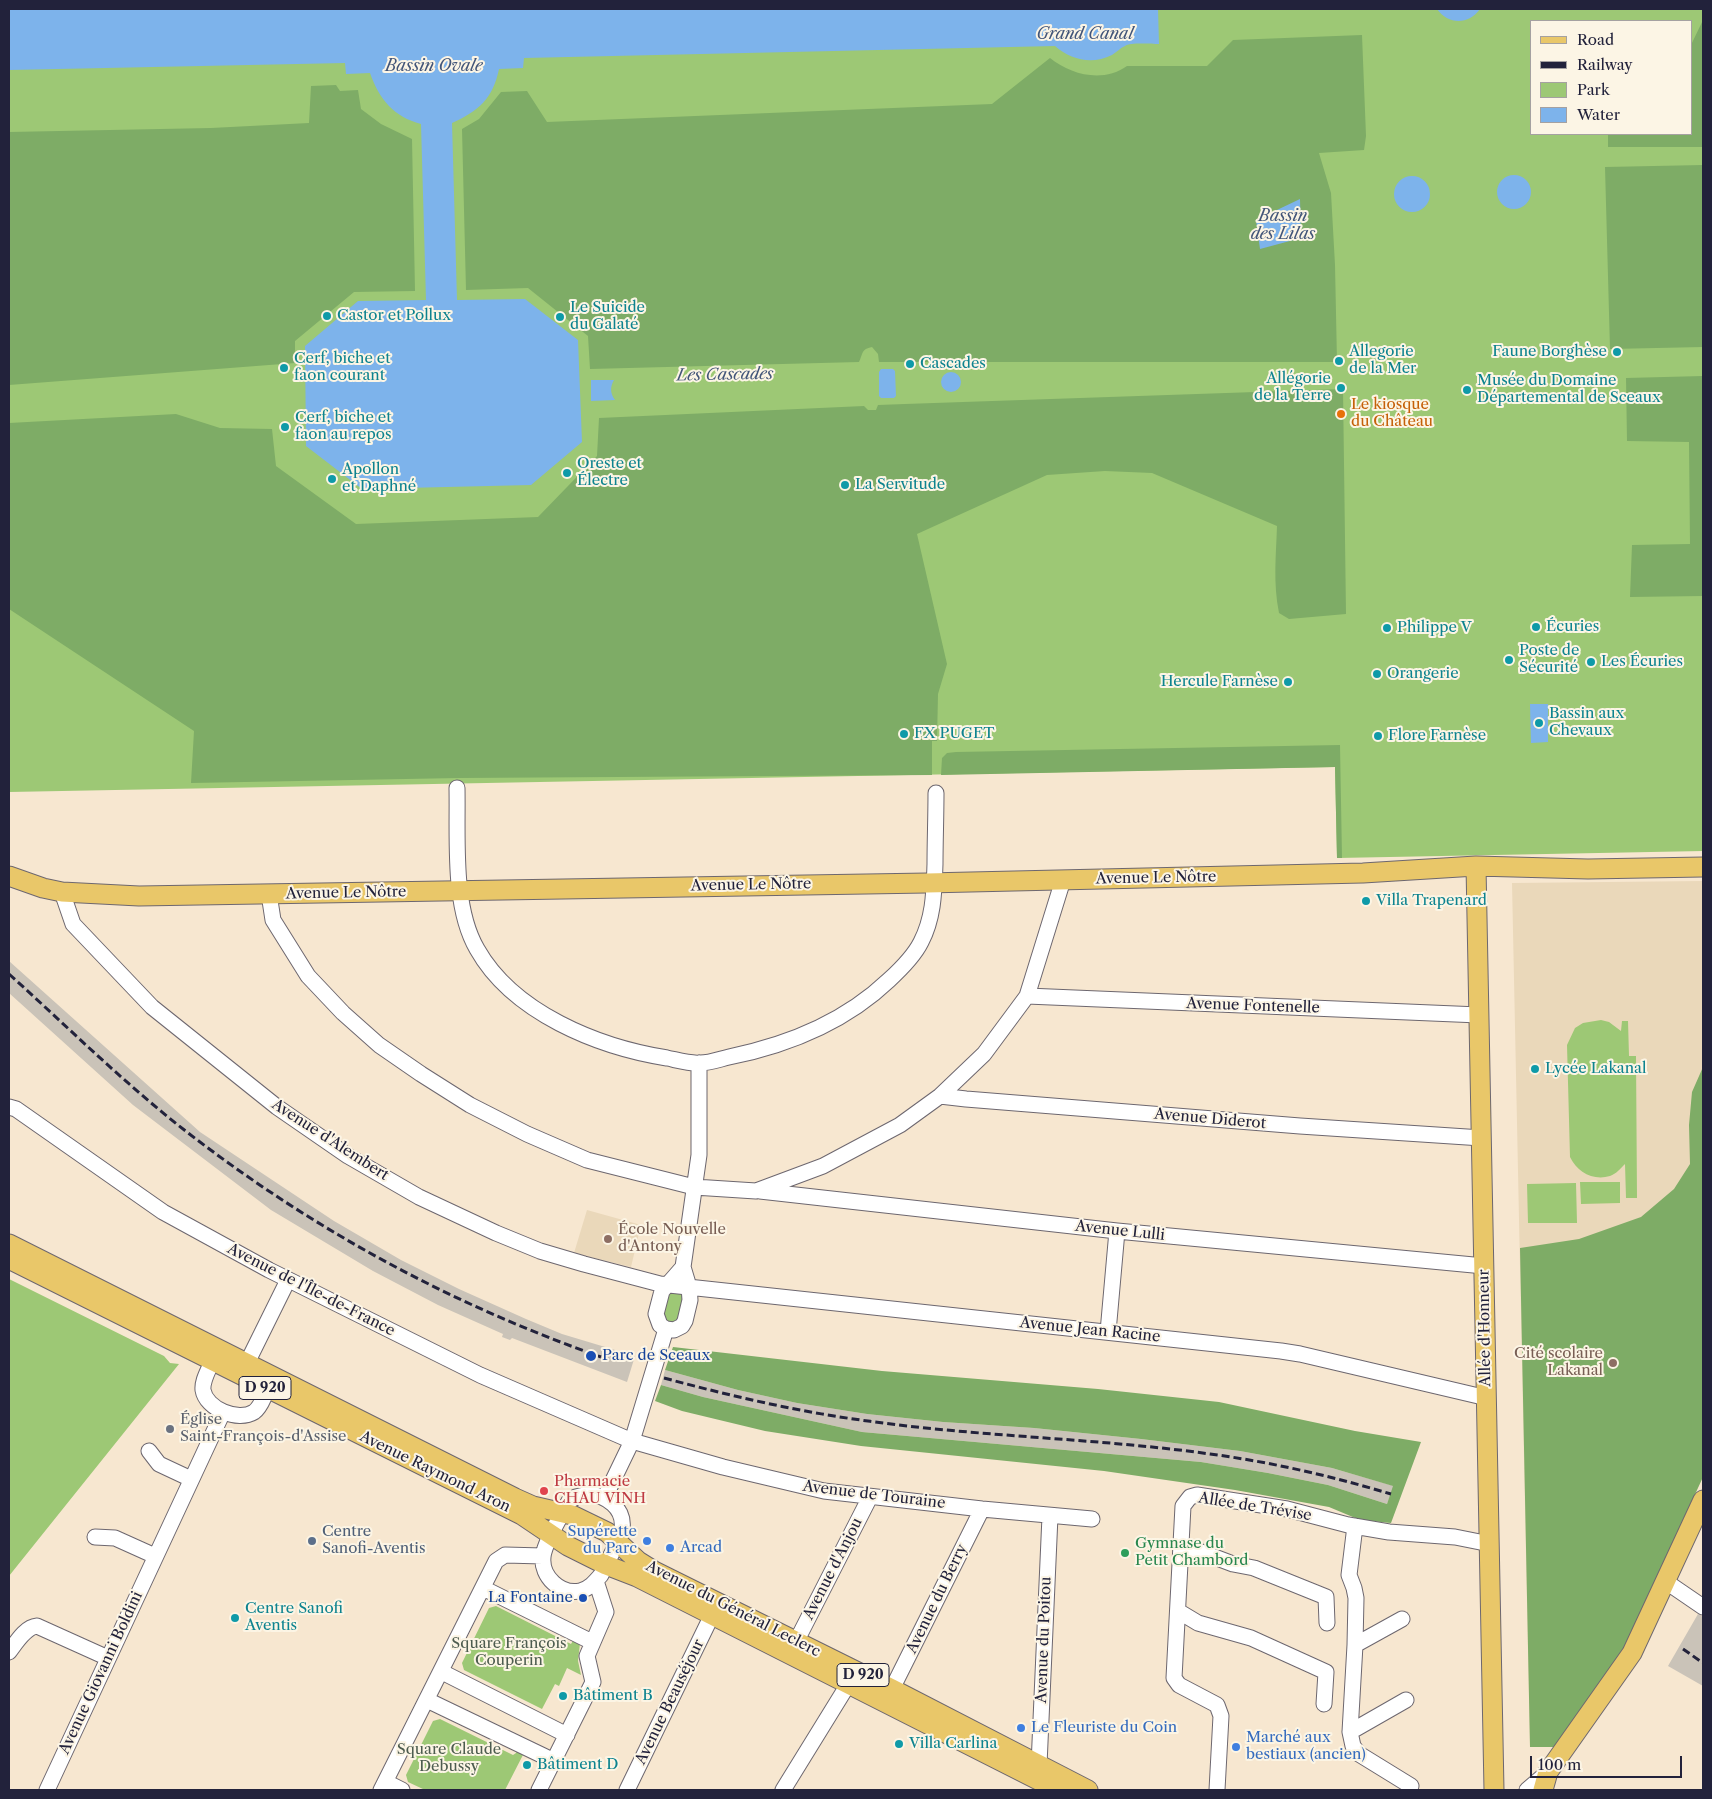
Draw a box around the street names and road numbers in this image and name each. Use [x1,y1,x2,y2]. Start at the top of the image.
street label: Avenue Le Nôtre [1096,868,1216,888]
street label: Avenue Le Nôtre [691,875,811,895]
street label: Avenue Le Nôtre [286,883,406,903]
street label: Avenue Fontenelle [1186,995,1320,1017]
street label: Avenue d'Alembert [268,1095,392,1185]
street label: Avenue Diderot [1153,1105,1267,1133]
street label: Avenue Lulli [1074,1217,1166,1245]
street label: Avenue de l'Île-de-France [224,1240,398,1340]
street label: Allée d'Honneur [1475,1269,1495,1387]
street label: Avenue Jean Racine [1019,1314,1161,1346]
road number: D 920 [239,1376,291,1400]
street label: Avenue Raymond Aron [357,1428,513,1516]
street label: Avenue de Touraine [802,1477,946,1513]
street label: Allée de Trévise [1197,1489,1313,1525]
street label: Avenue d'Anjou [800,1515,866,1623]
street label: Avenue du Berry [903,1541,971,1657]
street label: Avenue du Général Leclerc [643,1557,823,1661]
street label: Avenue du Poitou [1033,1576,1055,1704]
street label: Avenue Giovanni Boldini [55,1589,147,1757]
street label: Avenue Beauséjour [632,1636,708,1768]
road number: D 920 [837,1664,889,1686]

